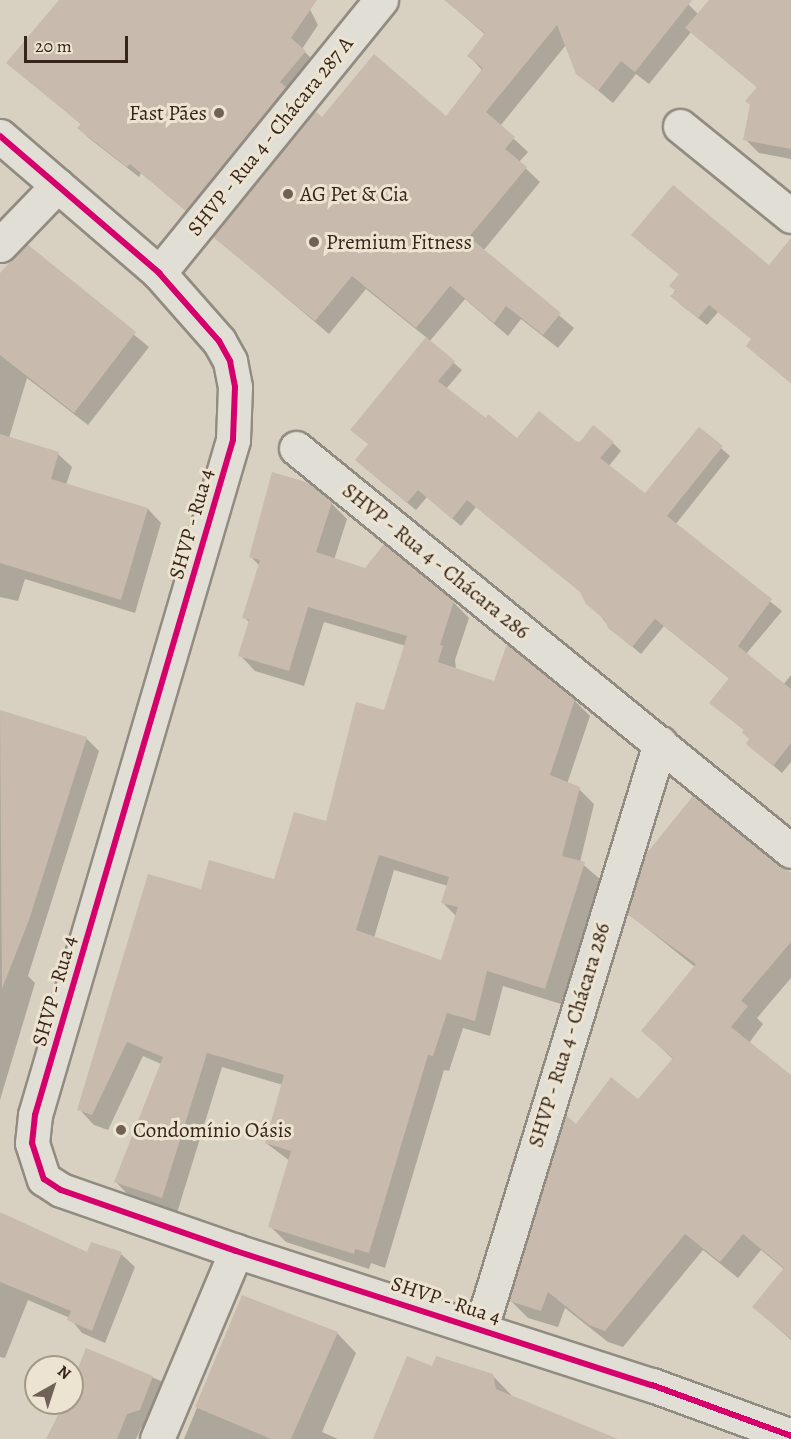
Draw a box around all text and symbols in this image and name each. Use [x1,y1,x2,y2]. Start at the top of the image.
scale bar [27,24,130,62]
street label: SHVP - Rua 4 - Chácara 287 A [181,31,359,241]
text: 20 m [35,34,72,58]
place label: Fast Pães [129,100,207,126]
marker: Fast Pães [212,106,226,120]
place label: AG Pet & Cia [300,181,409,207]
marker: AG Pet & Cia [281,187,295,201]
place label: Premium Fitness [326,229,472,255]
marker: Premium Fitness [307,235,321,249]
street label: SHVP - Rua 4 [163,465,219,583]
street label: SHVP - Rua 4 - Chácara 286 [337,477,535,645]
street label: SHVP - Rua 4 - Chácara 286 [523,919,615,1151]
street label: SHVP - Rua 4 [26,932,82,1050]
place label: Condomínio Oásis [133,1117,292,1143]
marker: Condomínio Oásis [114,1123,128,1137]
street label: SHVP - Rua 4 [388,1270,504,1330]
north arrow [24,1355,84,1415]
text: N [53,1360,76,1385]

